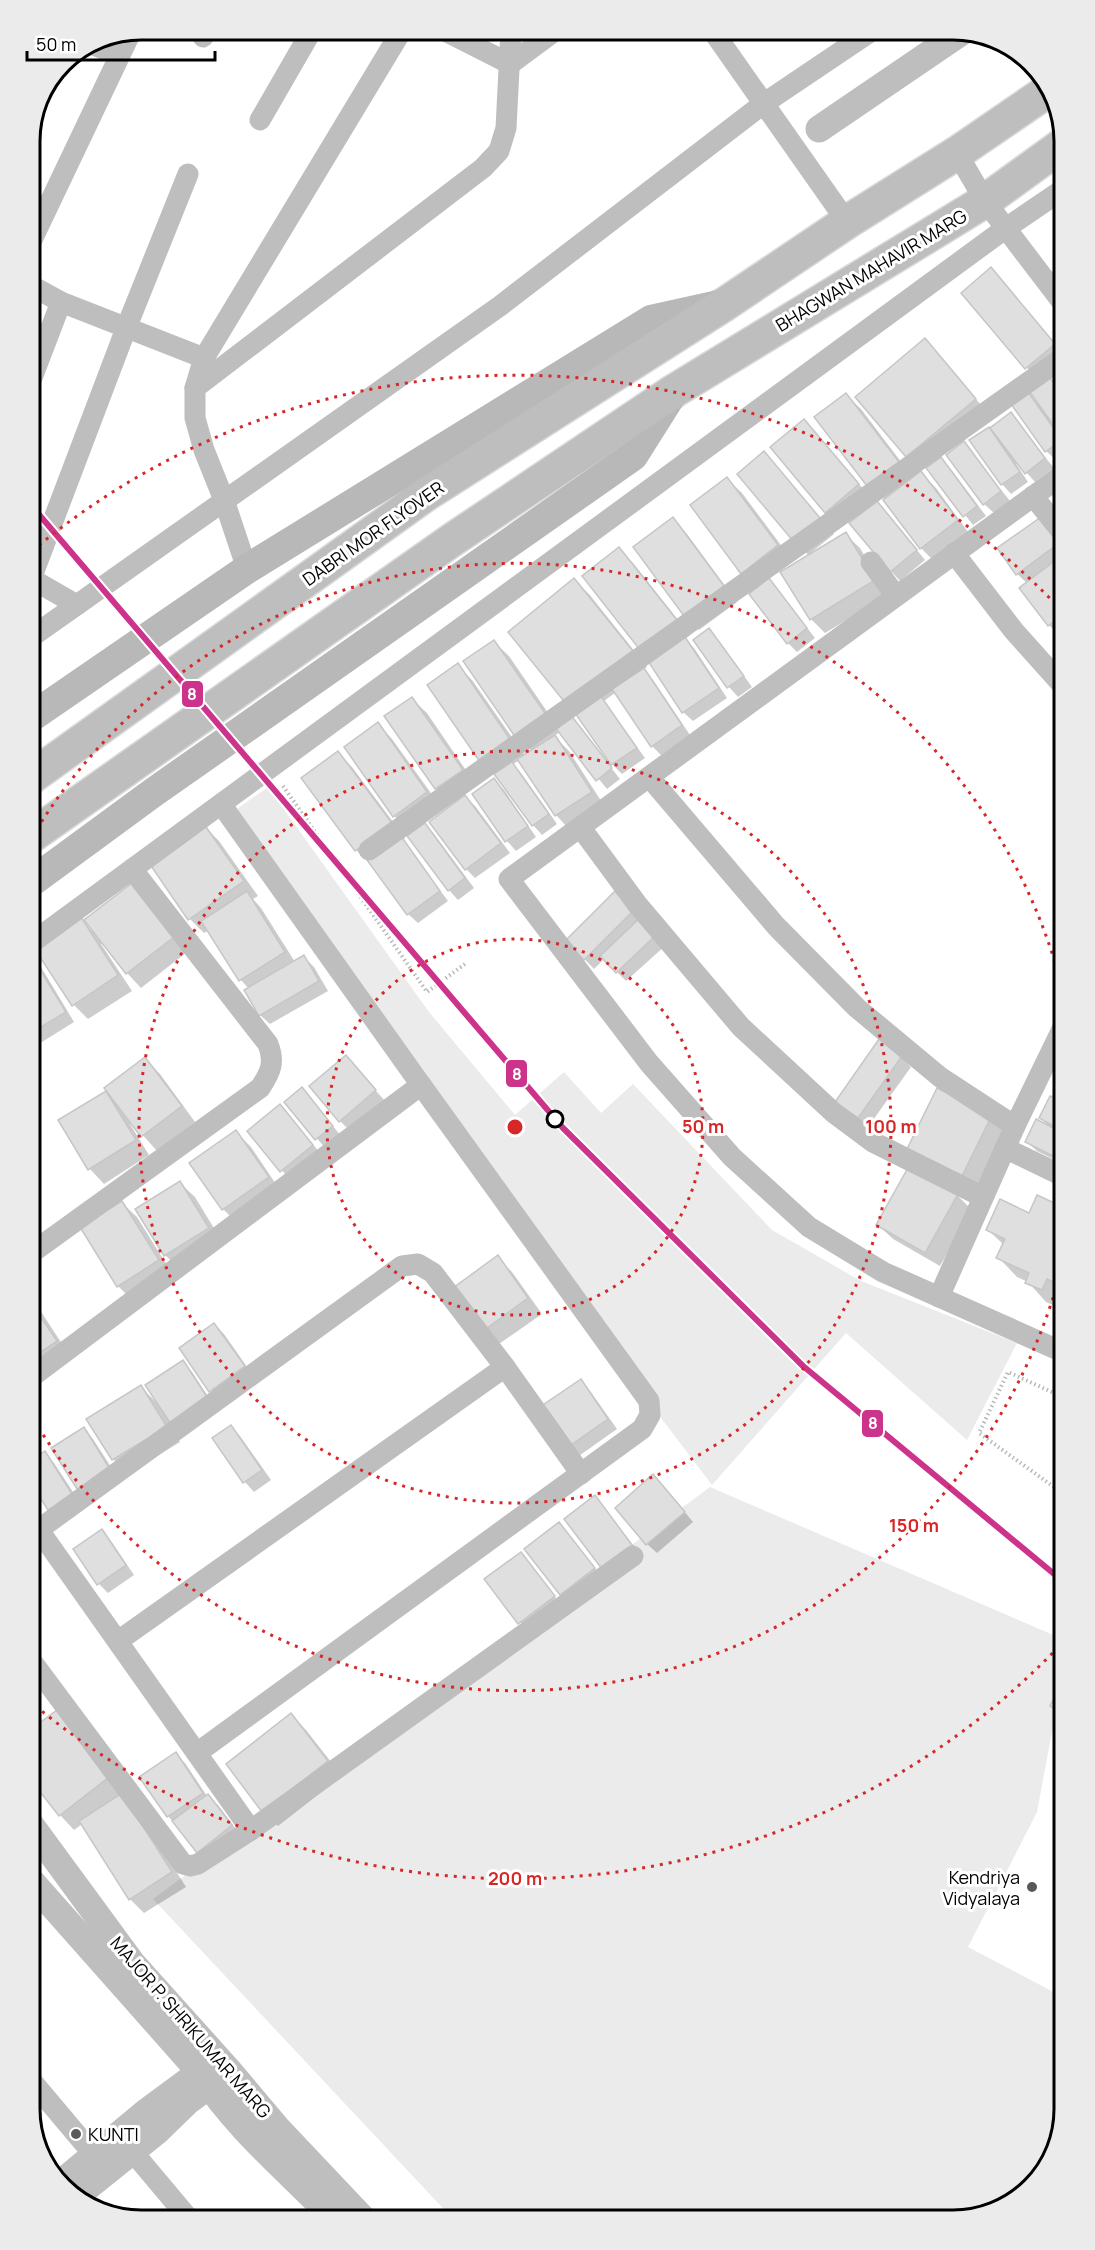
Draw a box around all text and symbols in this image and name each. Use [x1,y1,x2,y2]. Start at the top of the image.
scale bar [27,24,214,62]
text: 50 m [36,32,76,56]
street label: BHAGWAN MAHAVIR MARG [771,203,971,337]
street label: DABRI MOR FLYOVER [298,475,448,591]
line badge: 8 [181,680,204,708]
text: 8 [187,683,197,705]
line badge: 8 [505,1059,528,1088]
text: 8 [512,1063,522,1085]
unlabelled marker [546,1110,564,1128]
text: 50 m [682,1114,724,1138]
text: 100 m [865,1114,917,1138]
centre of rings [505,1117,525,1137]
line badge: 8 [861,1409,884,1438]
text: 8 [868,1412,878,1434]
text: 150 m [889,1513,939,1537]
place label: Kendriya Vidyalaya [943,1865,1020,1910]
text: 200 m [488,1866,542,1890]
marker: Kendriya Vidyalaya [1025,1880,1039,1894]
street label: MAJOR P. SHRIKUMAR MARG [105,1931,277,2123]
place label: KUNTI [88,2122,139,2146]
marker: KUNTI [69,2127,83,2141]

